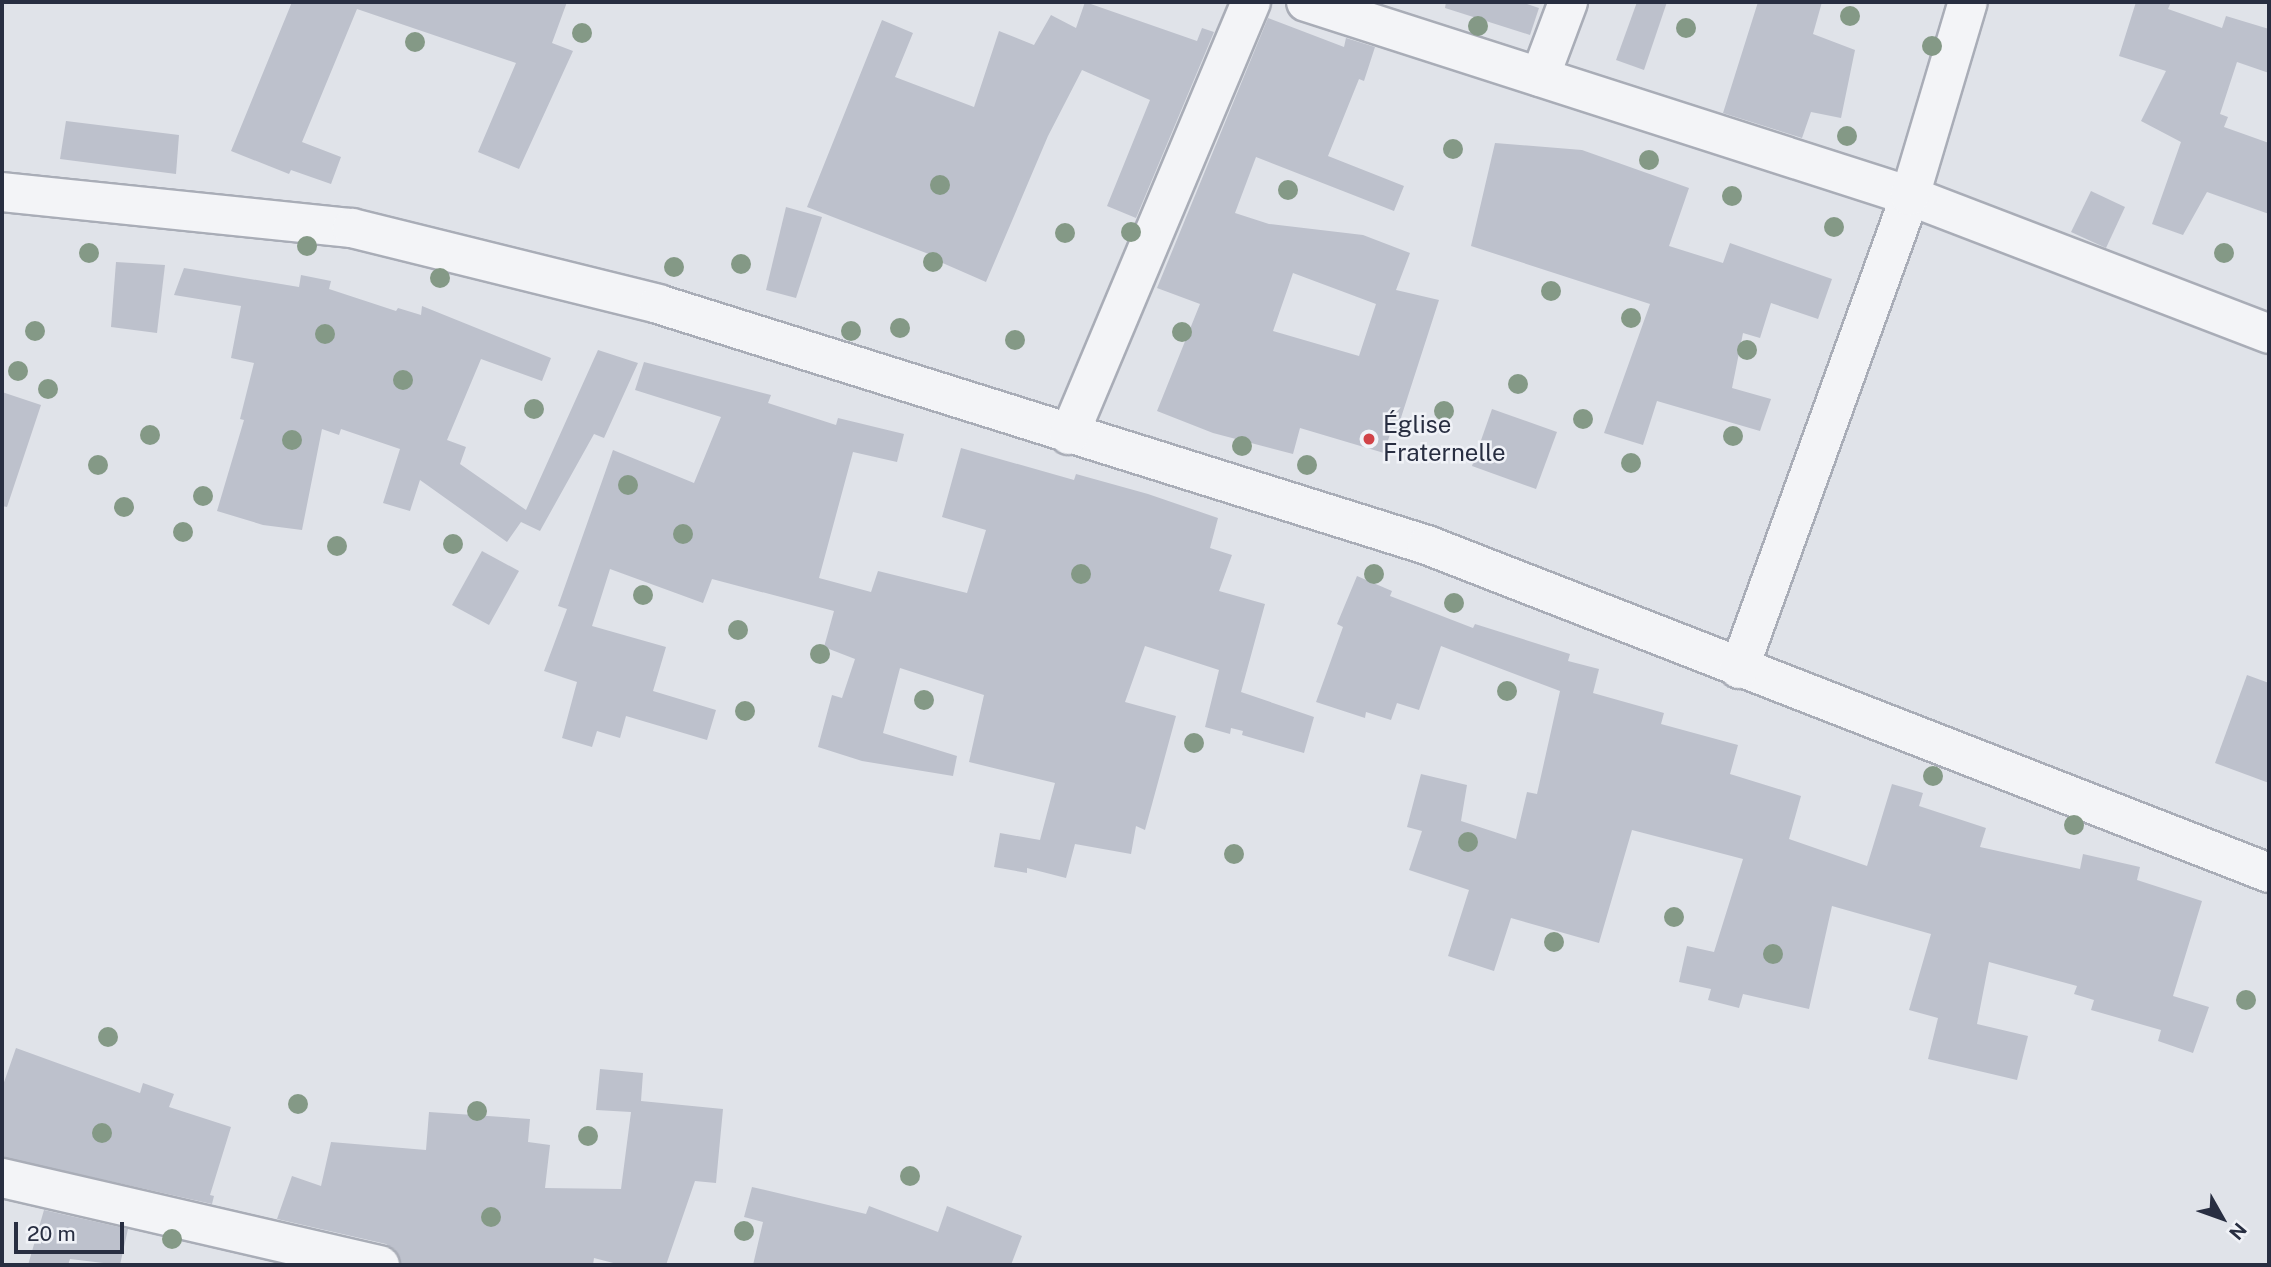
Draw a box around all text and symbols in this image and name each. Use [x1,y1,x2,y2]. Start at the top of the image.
place label: Église Fraternelle [1383,411,1506,467]
marker: Église Fraternelle [1361,431,1377,447]
north arrow [2187,1183,2257,1253]
scale bar [18,1208,128,1252]
text: N [2225,1219,2251,1244]
text: 20 m [27,1221,76,1246]

